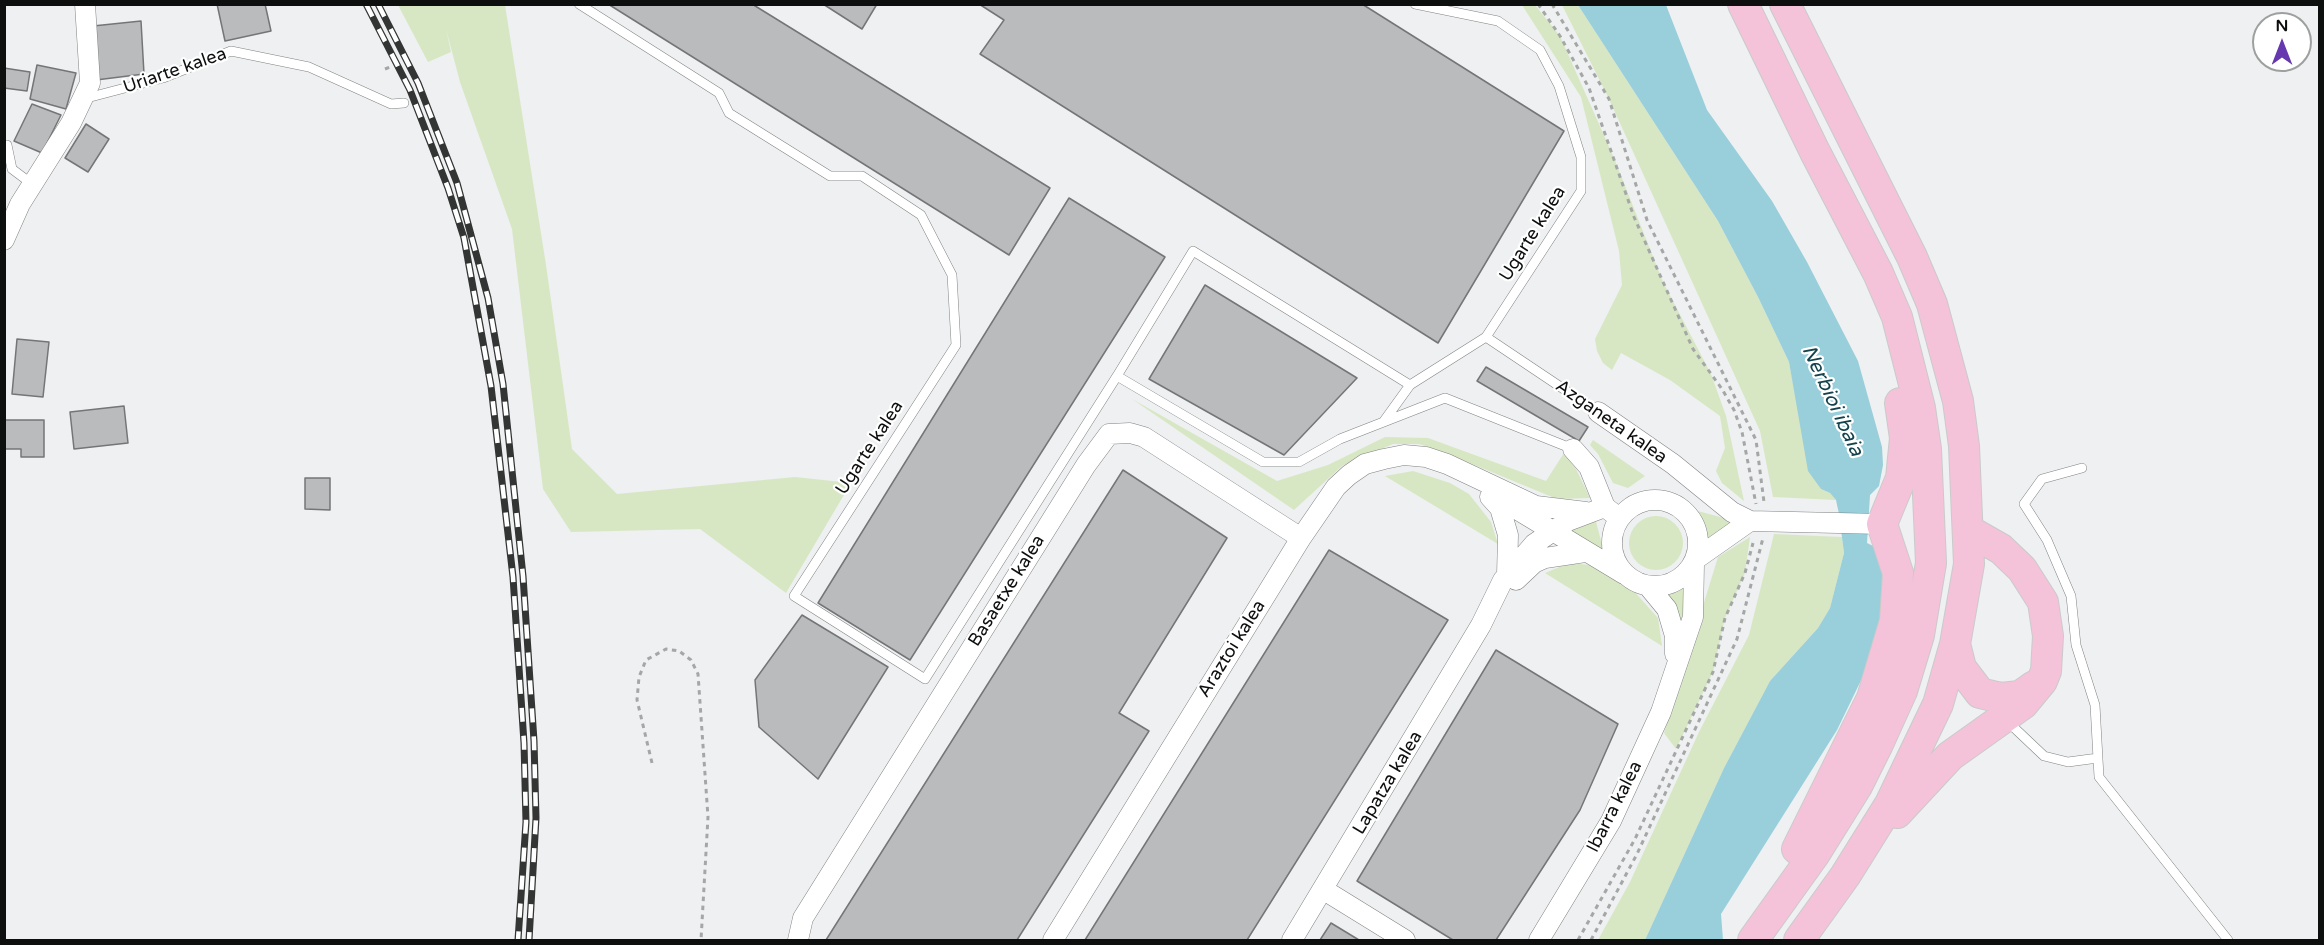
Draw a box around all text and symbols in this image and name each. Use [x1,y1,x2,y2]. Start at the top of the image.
north arrow [2252,12,2312,72]
text: N [2276,16,2288,36]
street label: Uriarte kalea [120,43,230,99]
street label: Ugarte kalea [1495,183,1571,285]
water label: Nerbioi ibaia [1796,342,1868,460]
street label: Azganeta kalea [1551,376,1671,468]
street label: Ugarte kalea [832,397,908,499]
street label: Basaetxe kalea [964,531,1050,651]
street label: Araztoi kalea [1194,596,1270,702]
street label: Lapatza kalea [1349,727,1427,839]
street label: Ibarra kalea [1583,758,1647,856]

